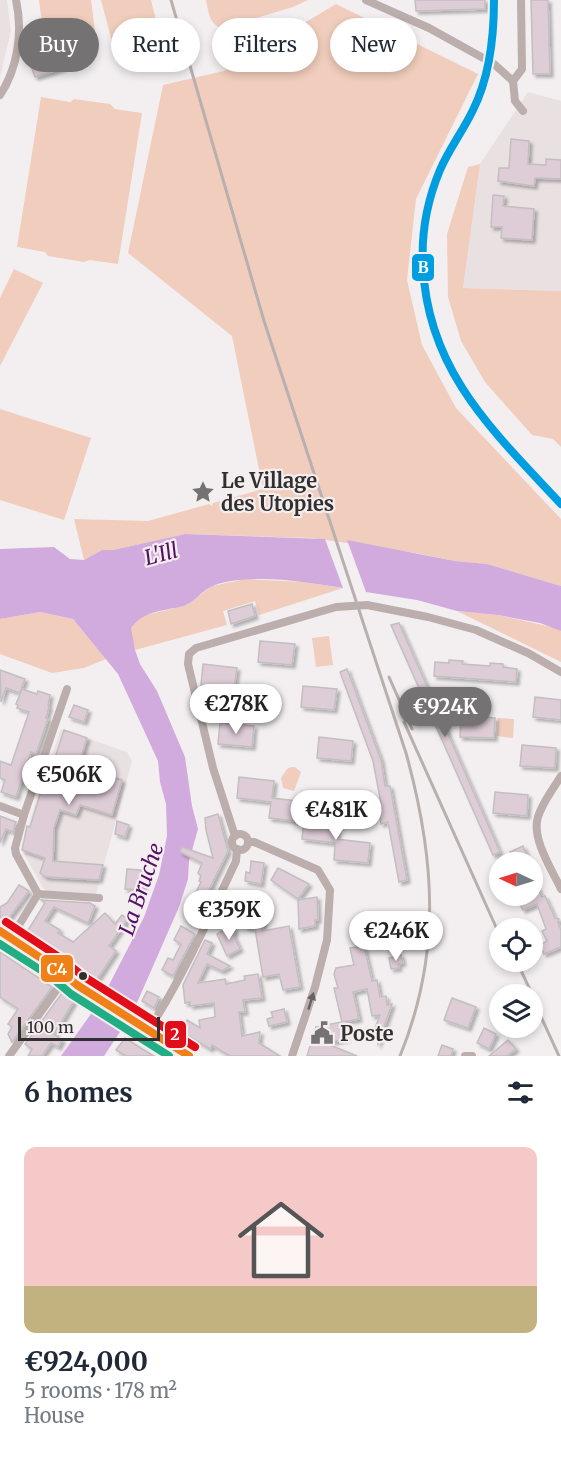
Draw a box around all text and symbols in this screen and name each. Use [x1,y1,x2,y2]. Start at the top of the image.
chip: Buy [18,18,99,72]
chip: Rent [111,18,200,72]
chip: Filters [212,18,318,72]
chip: New [330,18,417,72]
line badge: B [411,253,435,282]
text: B [417,257,429,277]
place label: Le Village des Utopies [221,468,334,516]
place icon: Le Village des Utopies [190,479,216,505]
water label: L'Ill [141,537,181,571]
pin: €278K [194,684,278,735]
pin: €924K [403,687,487,738]
text: €278K [204,691,268,716]
text: €924K [412,694,478,719]
pin: €506K [27,755,111,806]
text: €506K [36,762,102,787]
pin: €481K [294,790,378,841]
text: €481K [305,797,367,822]
water label: La Bruche [113,839,169,939]
north arrow [489,852,543,906]
map controls [489,852,543,1038]
pin: €359K [187,890,271,941]
text: €359K [197,897,261,922]
pin: €246K [354,911,438,962]
text: €246K [363,918,429,943]
button: locate [489,918,543,972]
line badge: C4 [40,954,74,983]
text: C4 [47,959,67,979]
unlabelled marker [77,970,89,982]
button: layers [489,984,543,1038]
one-way arrow [307,992,316,1010]
scale bar [18,1014,160,1042]
text: 100 m [27,1017,74,1037]
line badge: 2 [164,1020,187,1049]
public building icon: Poste [309,1020,335,1046]
place label: Poste [340,1021,394,1046]
text: 2 [170,1024,180,1044]
text: 6 homes [24,1076,133,1109]
icon: filters [504,1076,537,1109]
icon: home [227,1186,335,1294]
text: €924,000 [24,1345,148,1378]
text: 5 rooms · 178 m² [24,1378,177,1403]
text: House [24,1403,84,1428]

